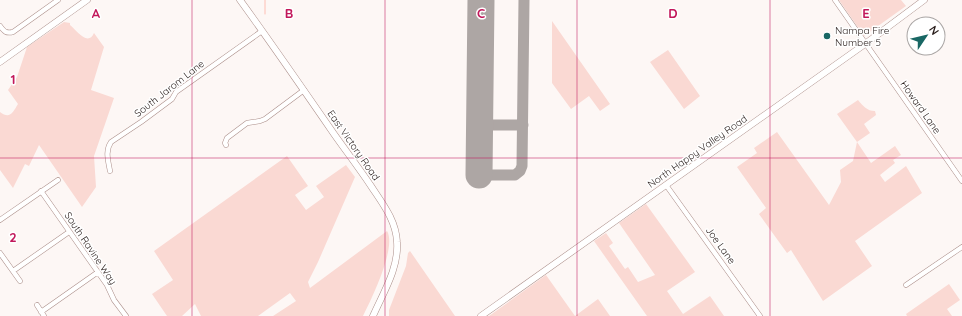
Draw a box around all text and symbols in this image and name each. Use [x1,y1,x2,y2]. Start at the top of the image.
text: A [92,5,101,21]
text: B [285,5,293,21]
text: C [477,5,485,21]
text: D [668,5,678,21]
text: E [862,5,870,21]
north arrow [906,16,946,56]
text: N [926,23,942,38]
place label: Nampa Fire Number 5 [835,24,890,49]
marker: Nampa Fire Number 5 [822,31,832,41]
street label: South Jarom Lane [132,57,207,120]
text: 1 [10,71,16,87]
street label: Howard Lane [897,78,944,137]
street label: East Victory Road [324,108,383,183]
street label: North Happy Valley Road [645,112,750,191]
street label: South Ravine Way [62,210,120,287]
street label: Joe Lane [703,224,739,267]
text: 2 [9,229,17,245]

